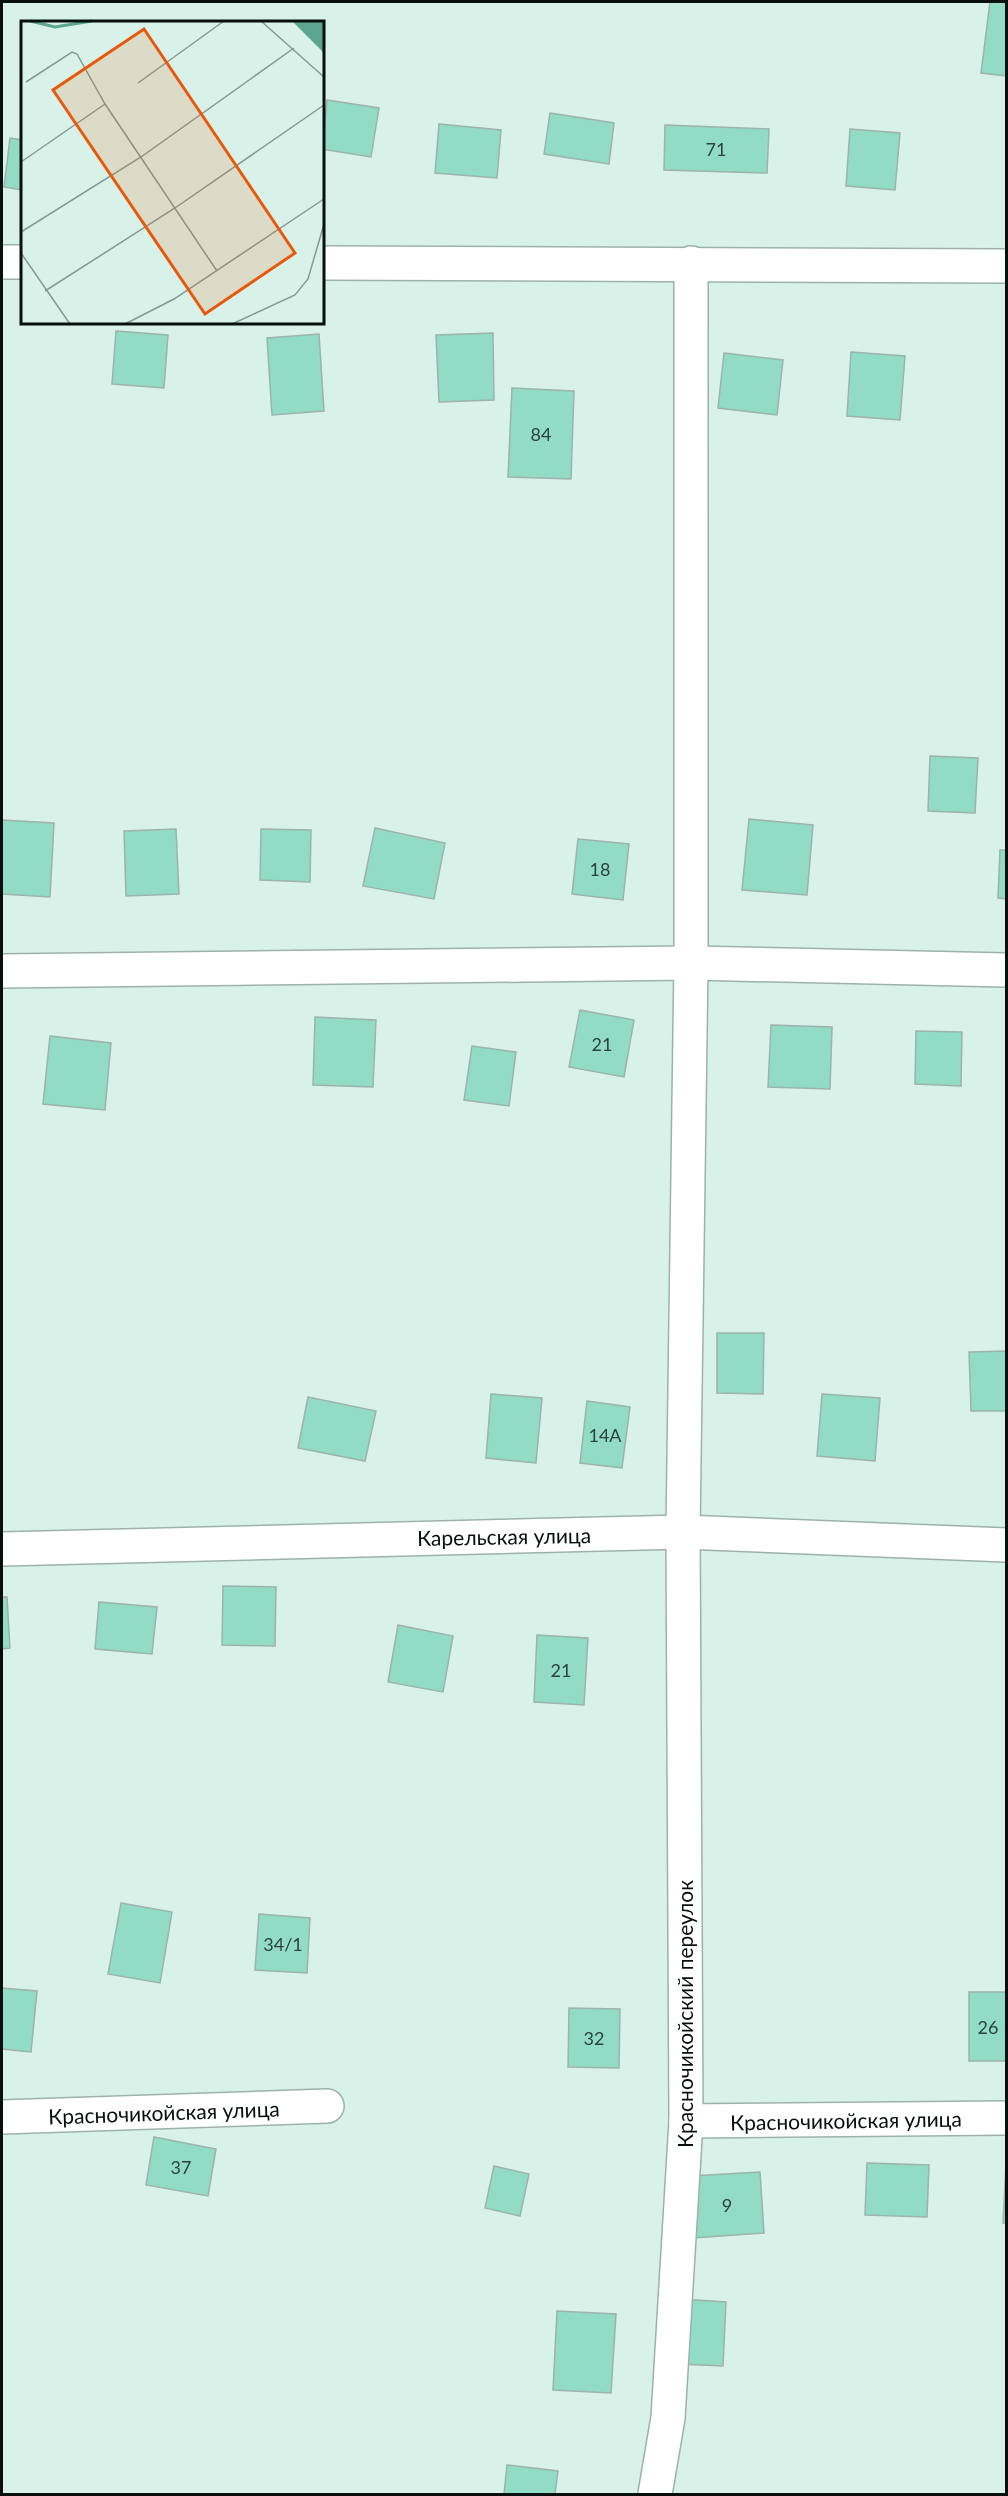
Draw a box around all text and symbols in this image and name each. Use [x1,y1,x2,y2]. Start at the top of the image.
inset map [21,21,324,324]
house number: 71 [706,138,726,160]
house number: 84 [531,423,551,445]
house number: 18 [590,858,610,880]
house number: 21 [592,1033,612,1055]
house number: 14А [588,1424,622,1446]
street label: Карельская улица [417,1522,591,1550]
house number: 21 [551,1659,571,1681]
street label: Красночикойский переулок [672,1880,697,2148]
house number: 34/1 [263,1933,303,1955]
house number: 26 [978,2016,998,2038]
house number: 32 [584,2027,604,2049]
street label: Красночикойская улица [48,2095,280,2129]
street label: Красночикойская улица [730,2105,962,2135]
house number: 37 [171,2156,191,2178]
house number: 9 [722,2194,732,2216]

